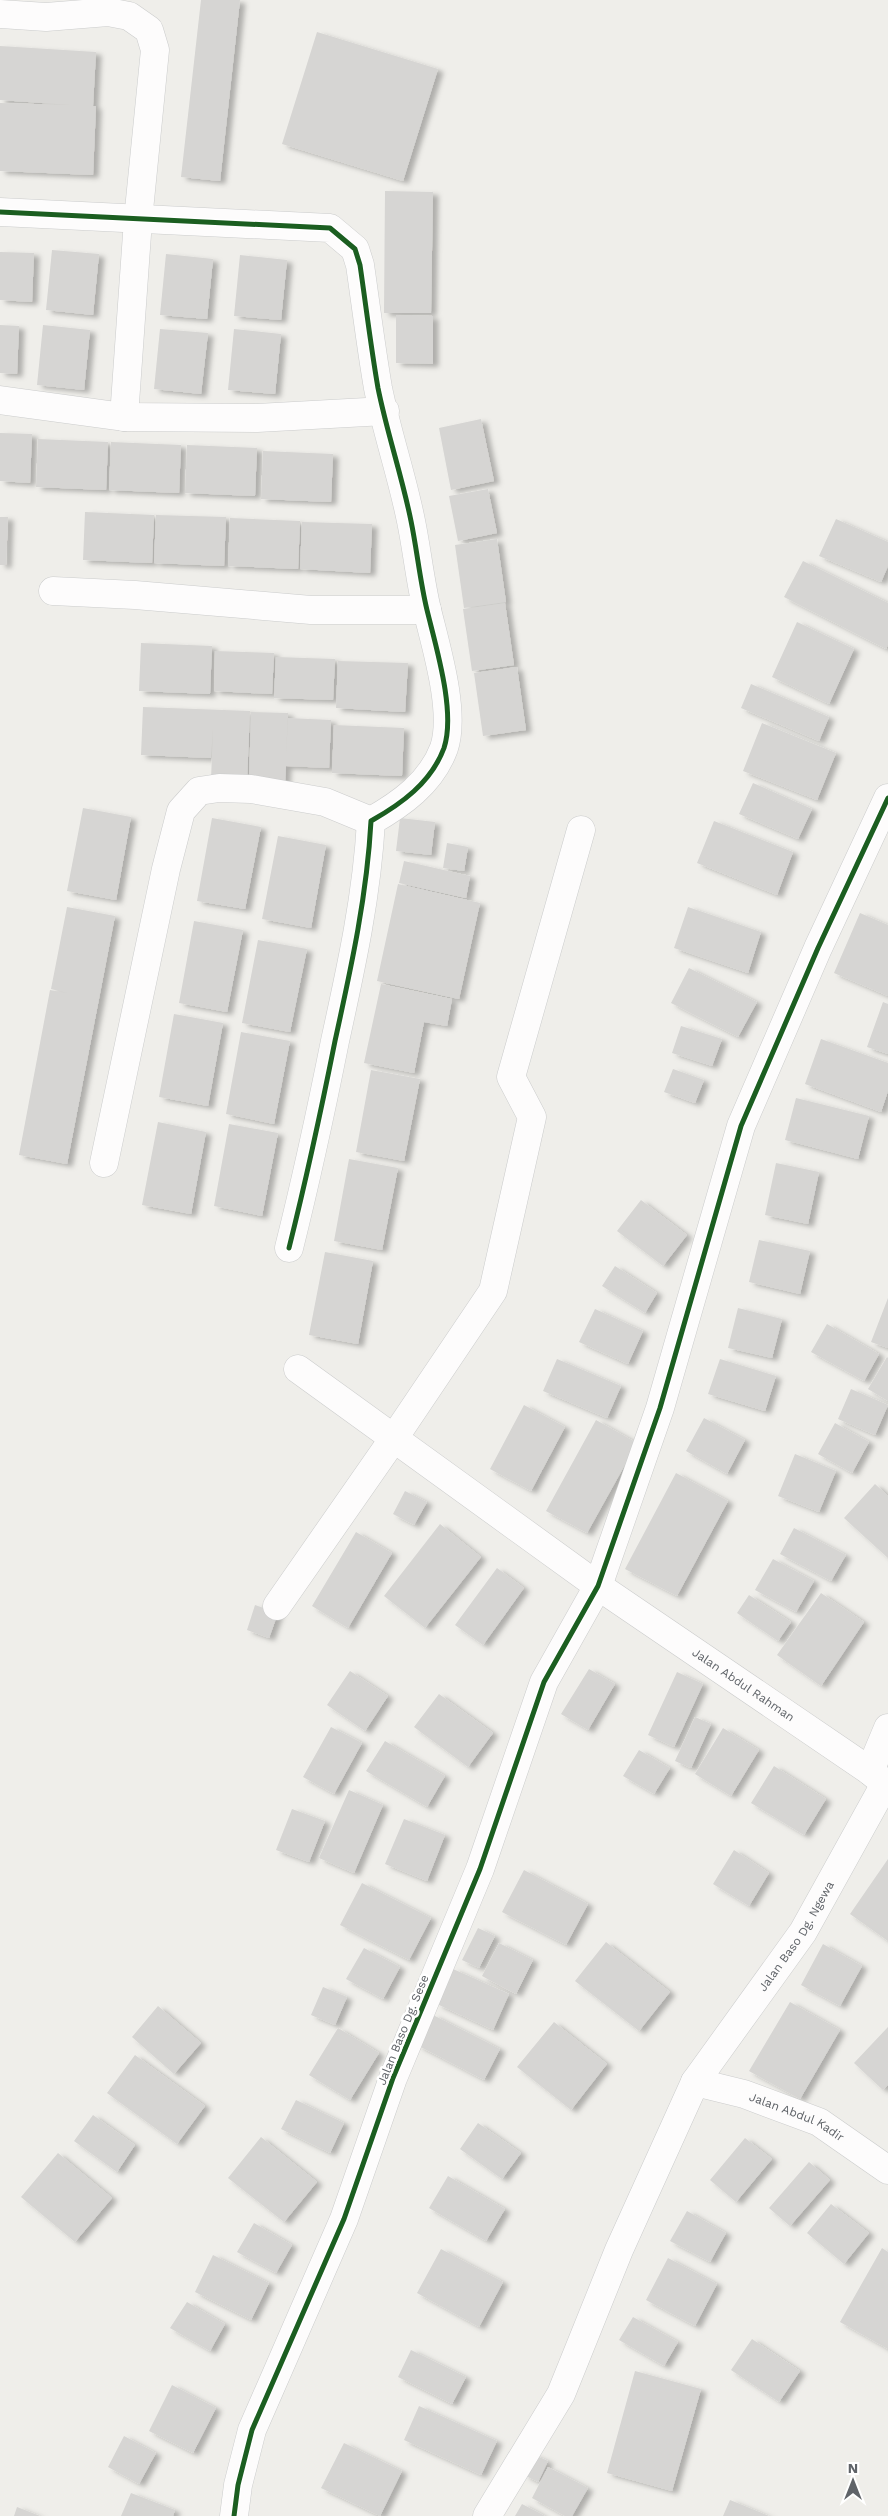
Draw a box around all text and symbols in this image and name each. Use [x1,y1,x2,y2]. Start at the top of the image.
street label: Jalan Abdul Rahman [690,1645,797,1725]
street label: Jalan Baso Dg. Ngewa [756,1878,837,1994]
street label: Jalan Baso Dg. Sese [374,1973,432,2087]
street label: Jalan Abdul Kadir [747,2090,847,2144]
north arrow [828,2456,878,2506]
text: N [848,2460,858,2476]

